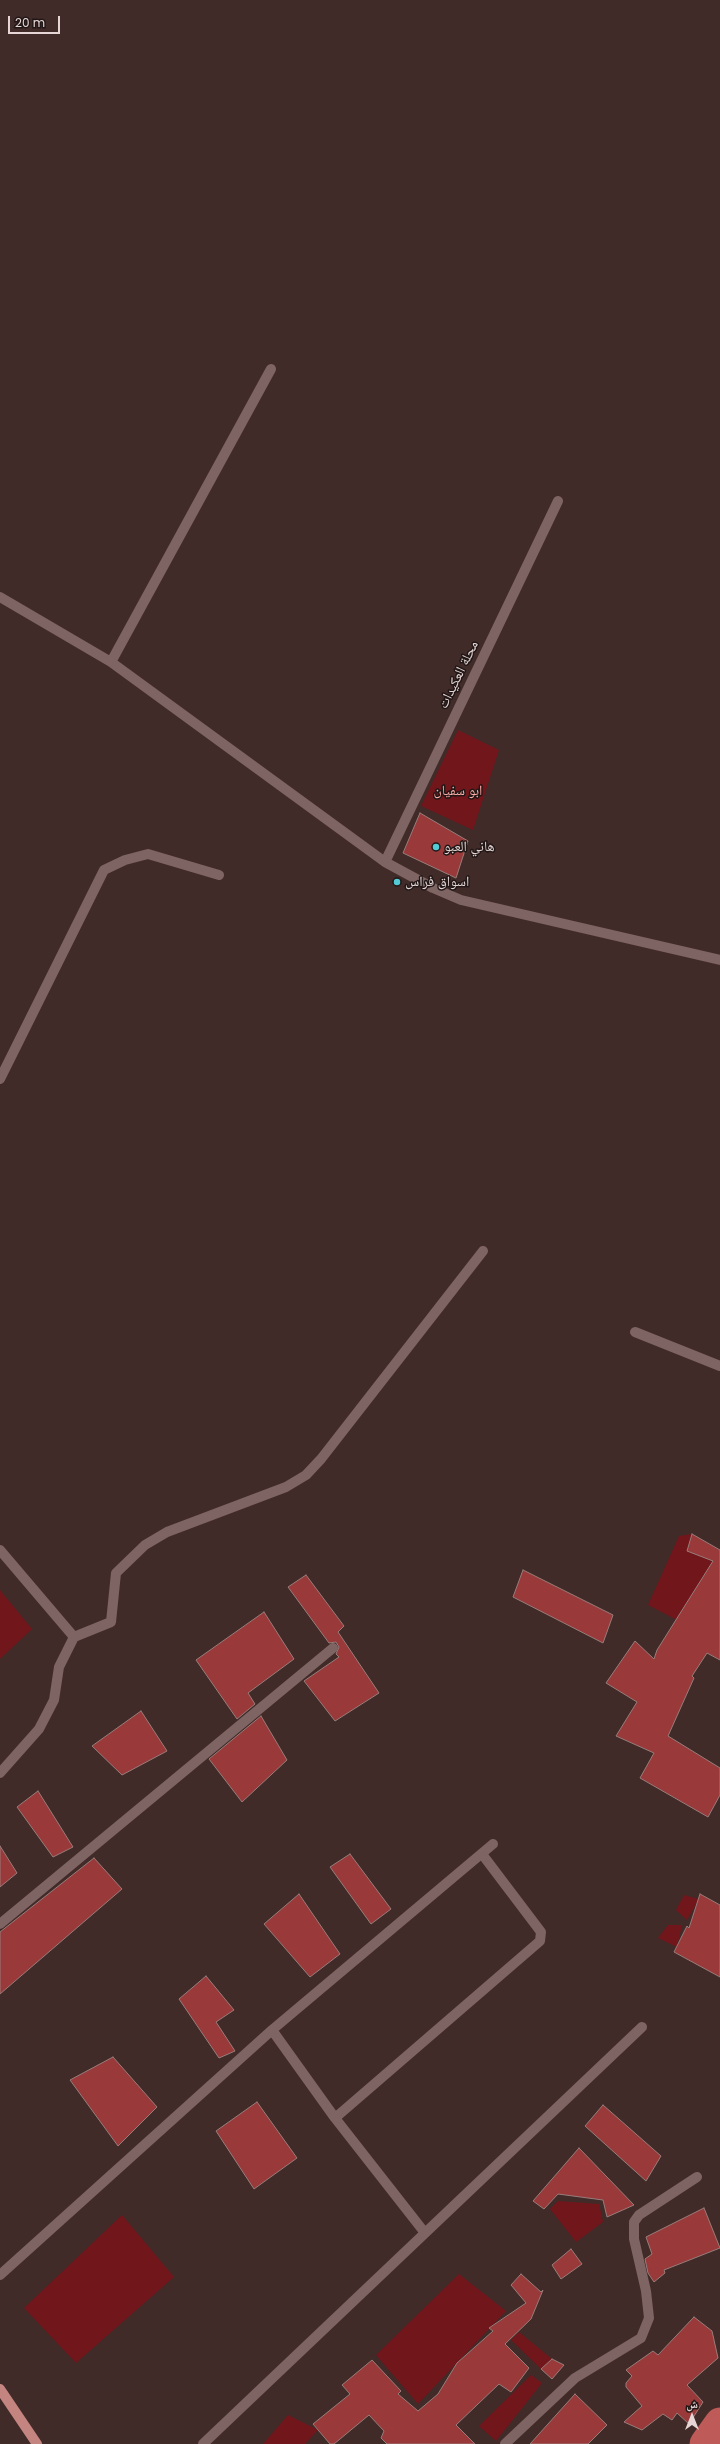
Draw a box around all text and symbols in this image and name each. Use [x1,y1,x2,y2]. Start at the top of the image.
scale bar [10,8,62,34]
text: 20 m [15,14,45,31]
street label: محلة العكيدات [435,638,483,712]
park label: ابو سفيان [434,783,482,799]
place label: هاني العبو [444,839,495,855]
marker: هاني العبو [431,842,441,852]
place label: اسواق فراس [405,874,469,890]
marker: اسواق فراس [392,877,402,887]
north arrow [672,2396,712,2436]
text: ش [686,2396,698,2412]

